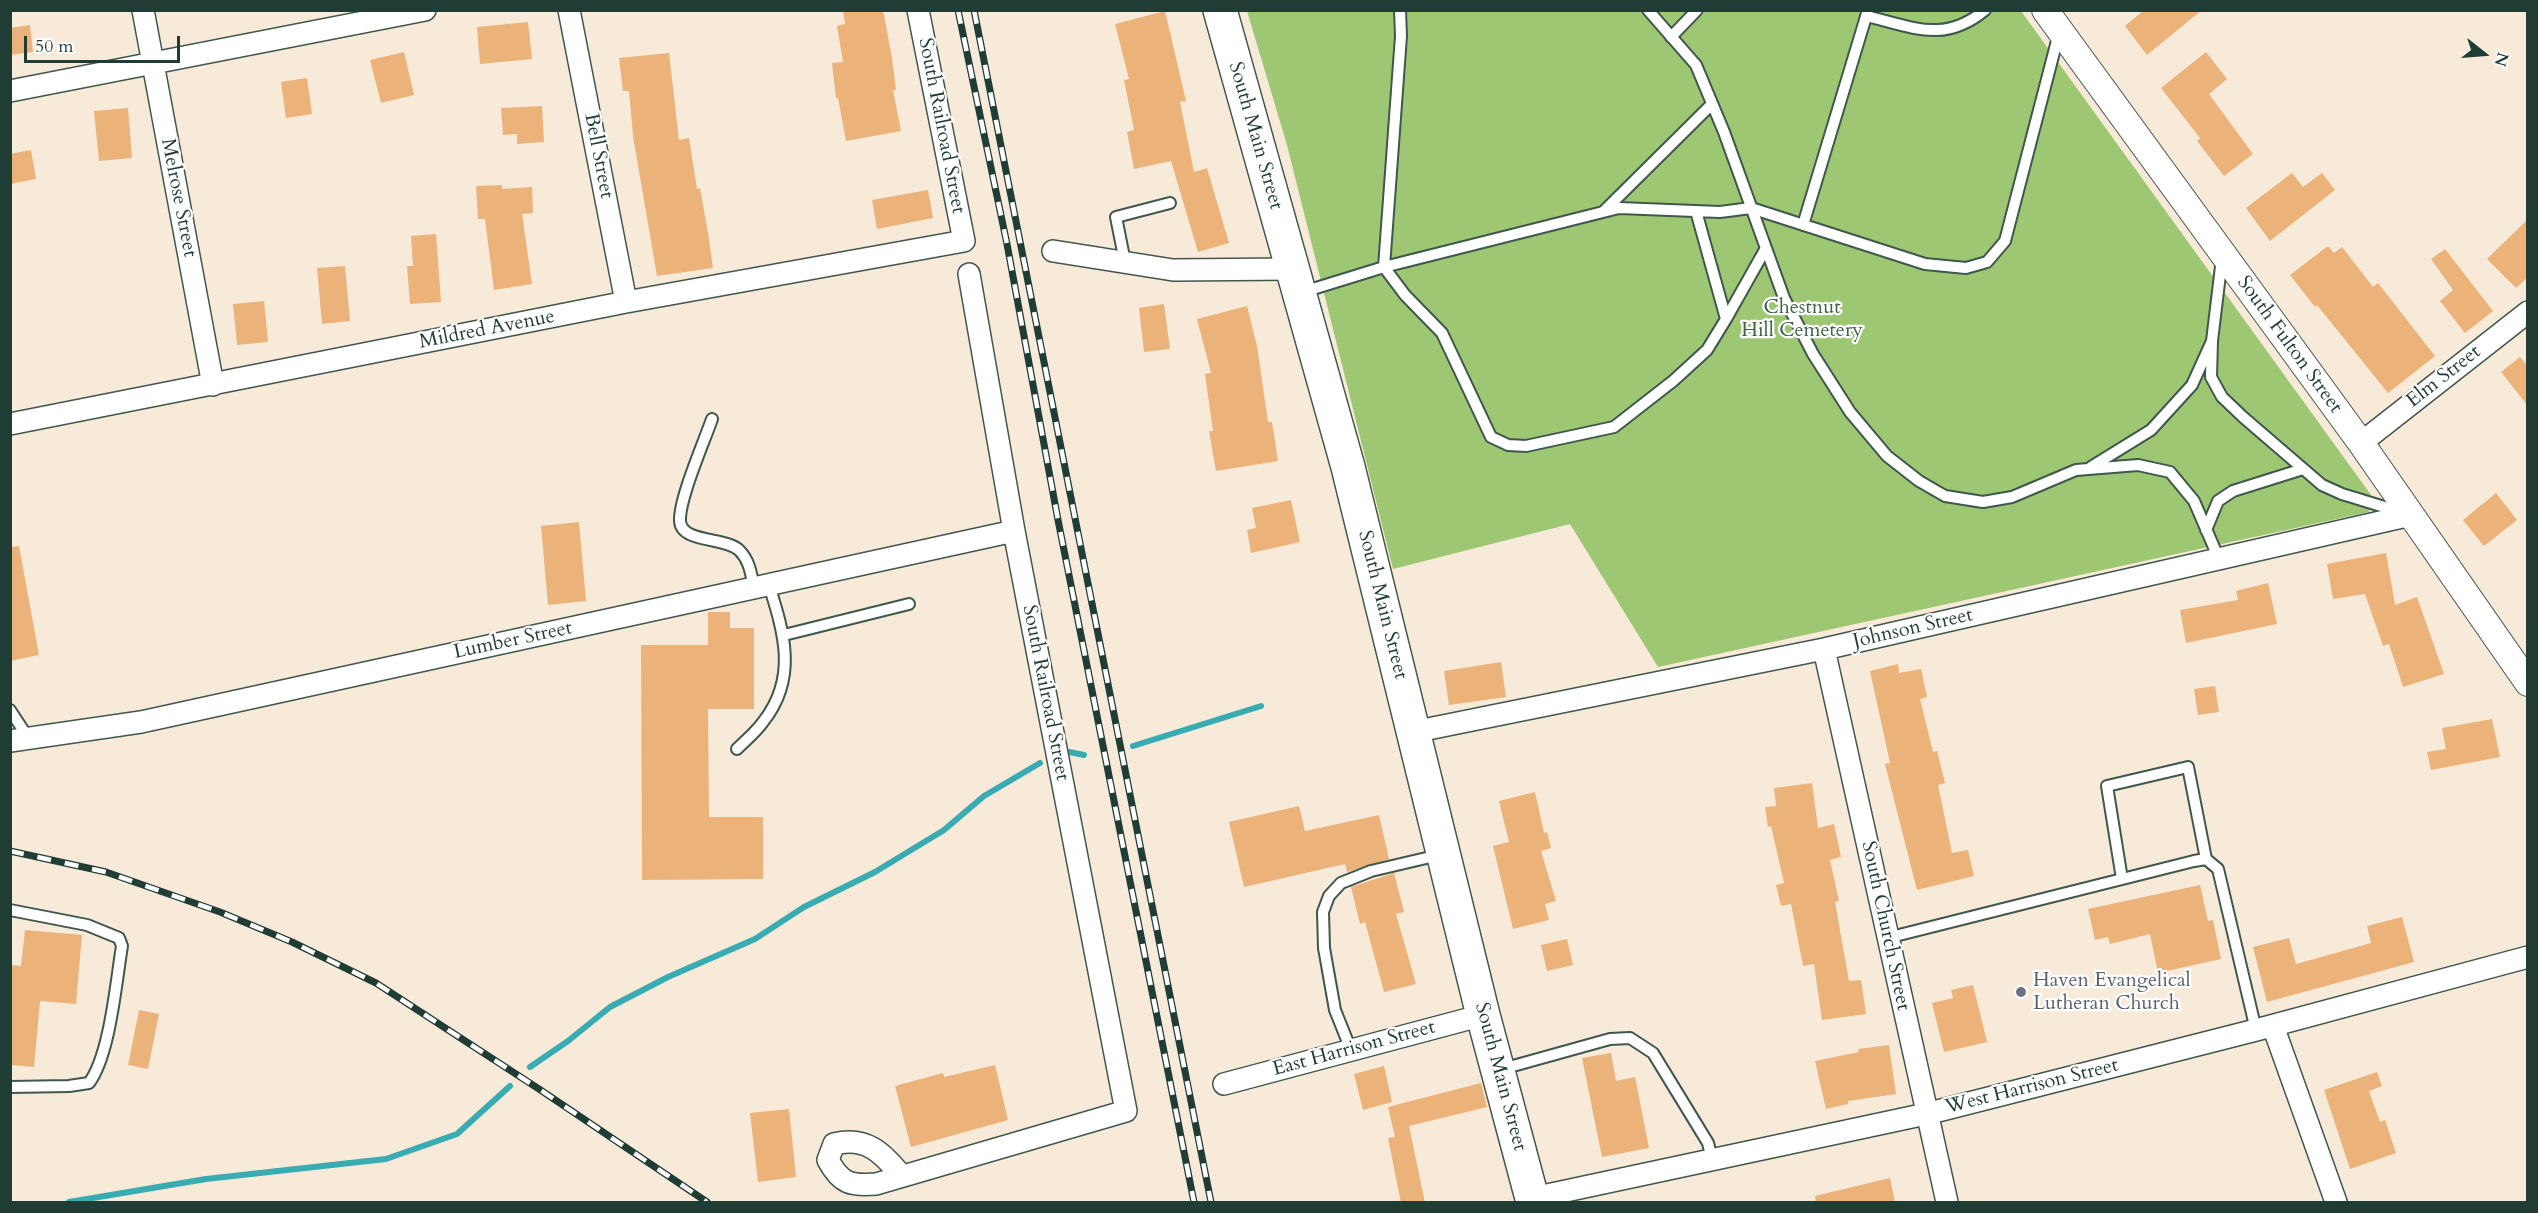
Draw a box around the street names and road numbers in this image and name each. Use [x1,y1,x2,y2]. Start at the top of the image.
street label: South Railroad Street [912,36,970,216]
street label: South Main Street [1222,59,1288,213]
street label: Bell Street [578,111,618,201]
street label: Melrose Street [155,137,201,259]
street label: South Fulton Street [2231,272,2347,418]
street label: Mildred Avenue [417,305,557,355]
street label: Elm Street [2402,341,2486,413]
street label: South Main Street [1352,528,1412,682]
street label: South Railroad Street [1016,603,1074,783]
street label: Johnson Street [1851,604,1975,654]
street label: Lumber Street [452,617,574,665]
street label: South Church Street [1855,839,1915,1013]
street label: South Main Street [1469,1000,1531,1154]
street label: East Harrison Street [1270,1016,1438,1082]
street label: West Harrison Street [1943,1054,2121,1120]

